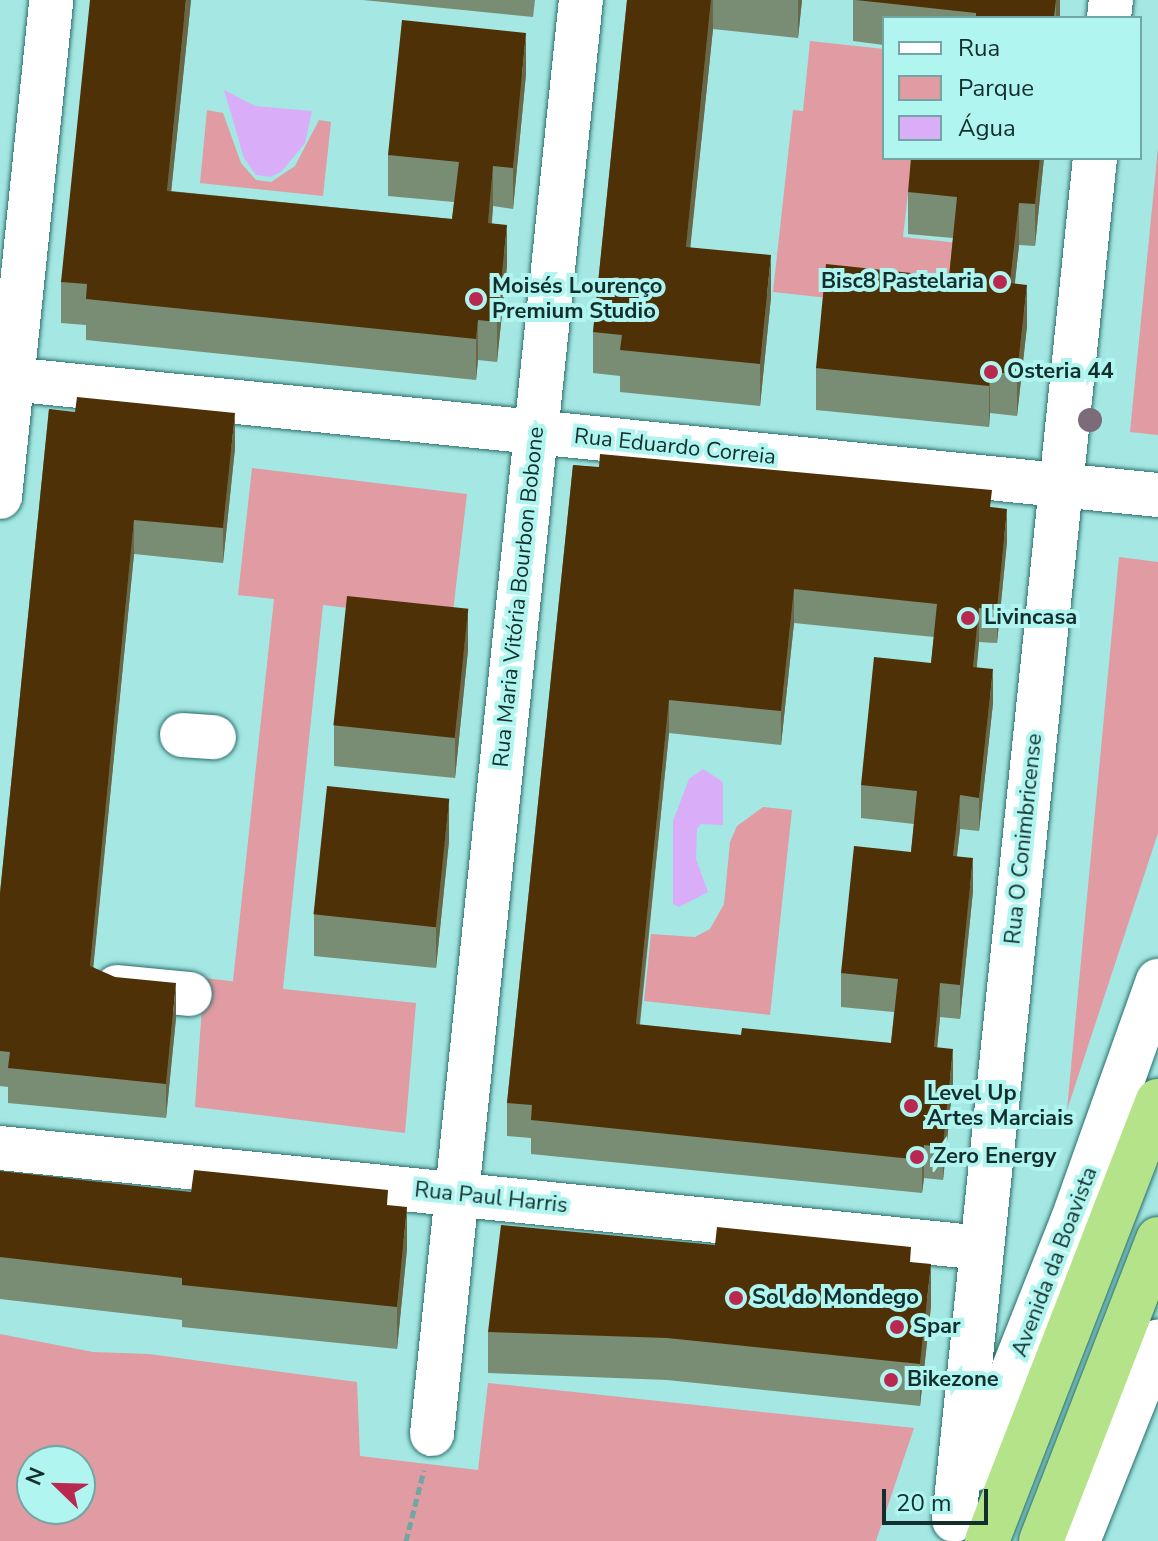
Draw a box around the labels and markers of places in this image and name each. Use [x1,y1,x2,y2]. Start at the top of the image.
place label: Bisc8 Pastelaria [821,269,984,295]
place label: Moisés Lourenço Premium Studio [492,273,662,324]
marker: Bisc8 Pastelaria [991,273,1009,291]
marker: Moisés Lourenço Premium Studio [467,290,485,308]
place label: Osteria 44 [1007,359,1114,385]
marker: Osteria 44 [982,363,1000,381]
place label: Livincasa [984,605,1077,631]
marker: Livincasa [959,609,977,627]
place label: Level Up Artes Marciais [927,1080,1073,1132]
marker: Level Up Artes Marciais [902,1097,920,1115]
place label: Zero Energy [933,1144,1056,1170]
marker: Zero Energy [908,1148,926,1166]
place label: Sol do Mondego [752,1285,919,1311]
marker: Sol do Mondego [727,1289,745,1307]
place label: Spar [913,1314,961,1340]
marker: Spar [888,1318,906,1336]
place label: Bikezone [907,1367,999,1393]
marker: Bikezone [882,1371,900,1389]

